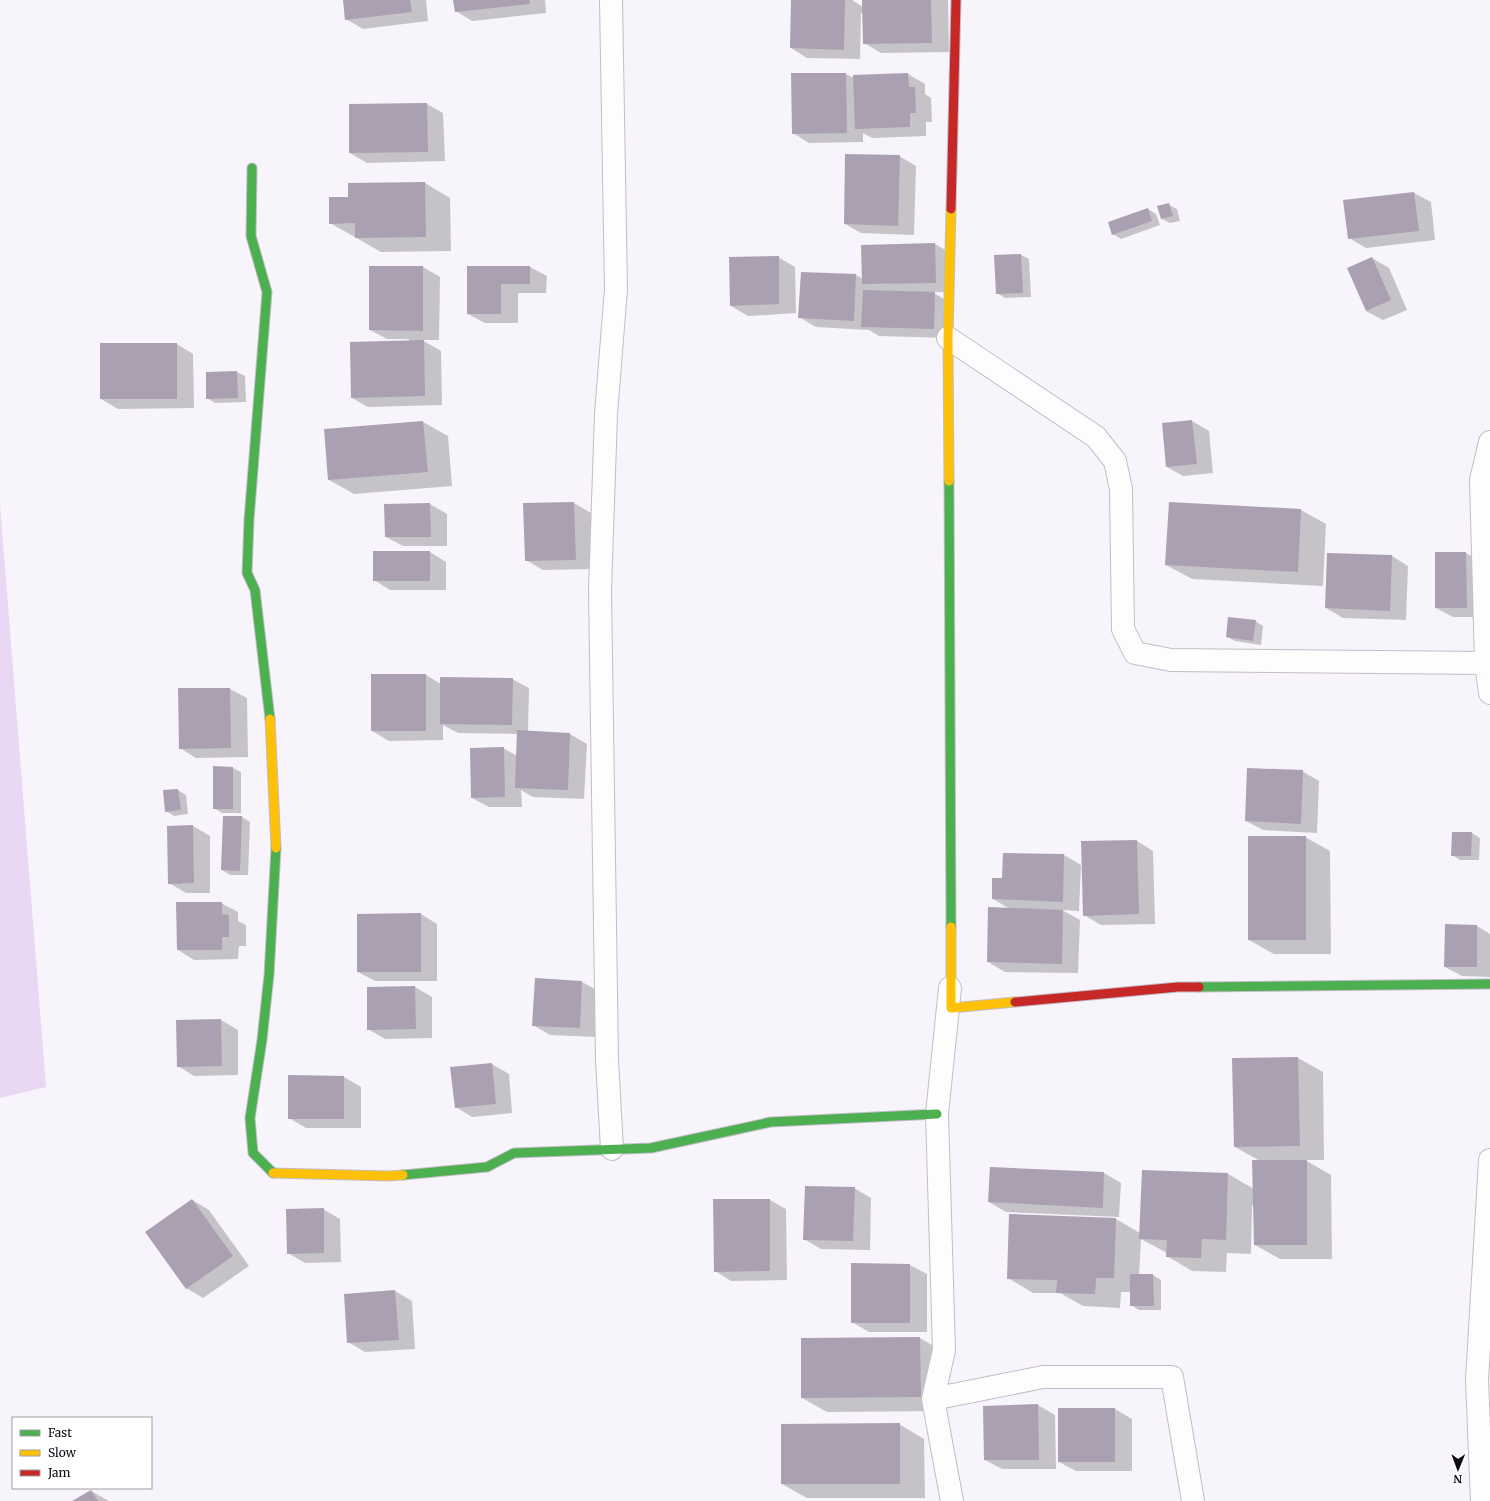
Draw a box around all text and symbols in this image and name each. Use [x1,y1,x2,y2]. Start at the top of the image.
legend [12,1417,152,1489]
text: Fast [48,1425,72,1440]
text: Slow [48,1445,77,1460]
north arrow [1438,1449,1478,1489]
text: Jam [47,1465,71,1480]
text: N [1453,1472,1462,1486]

